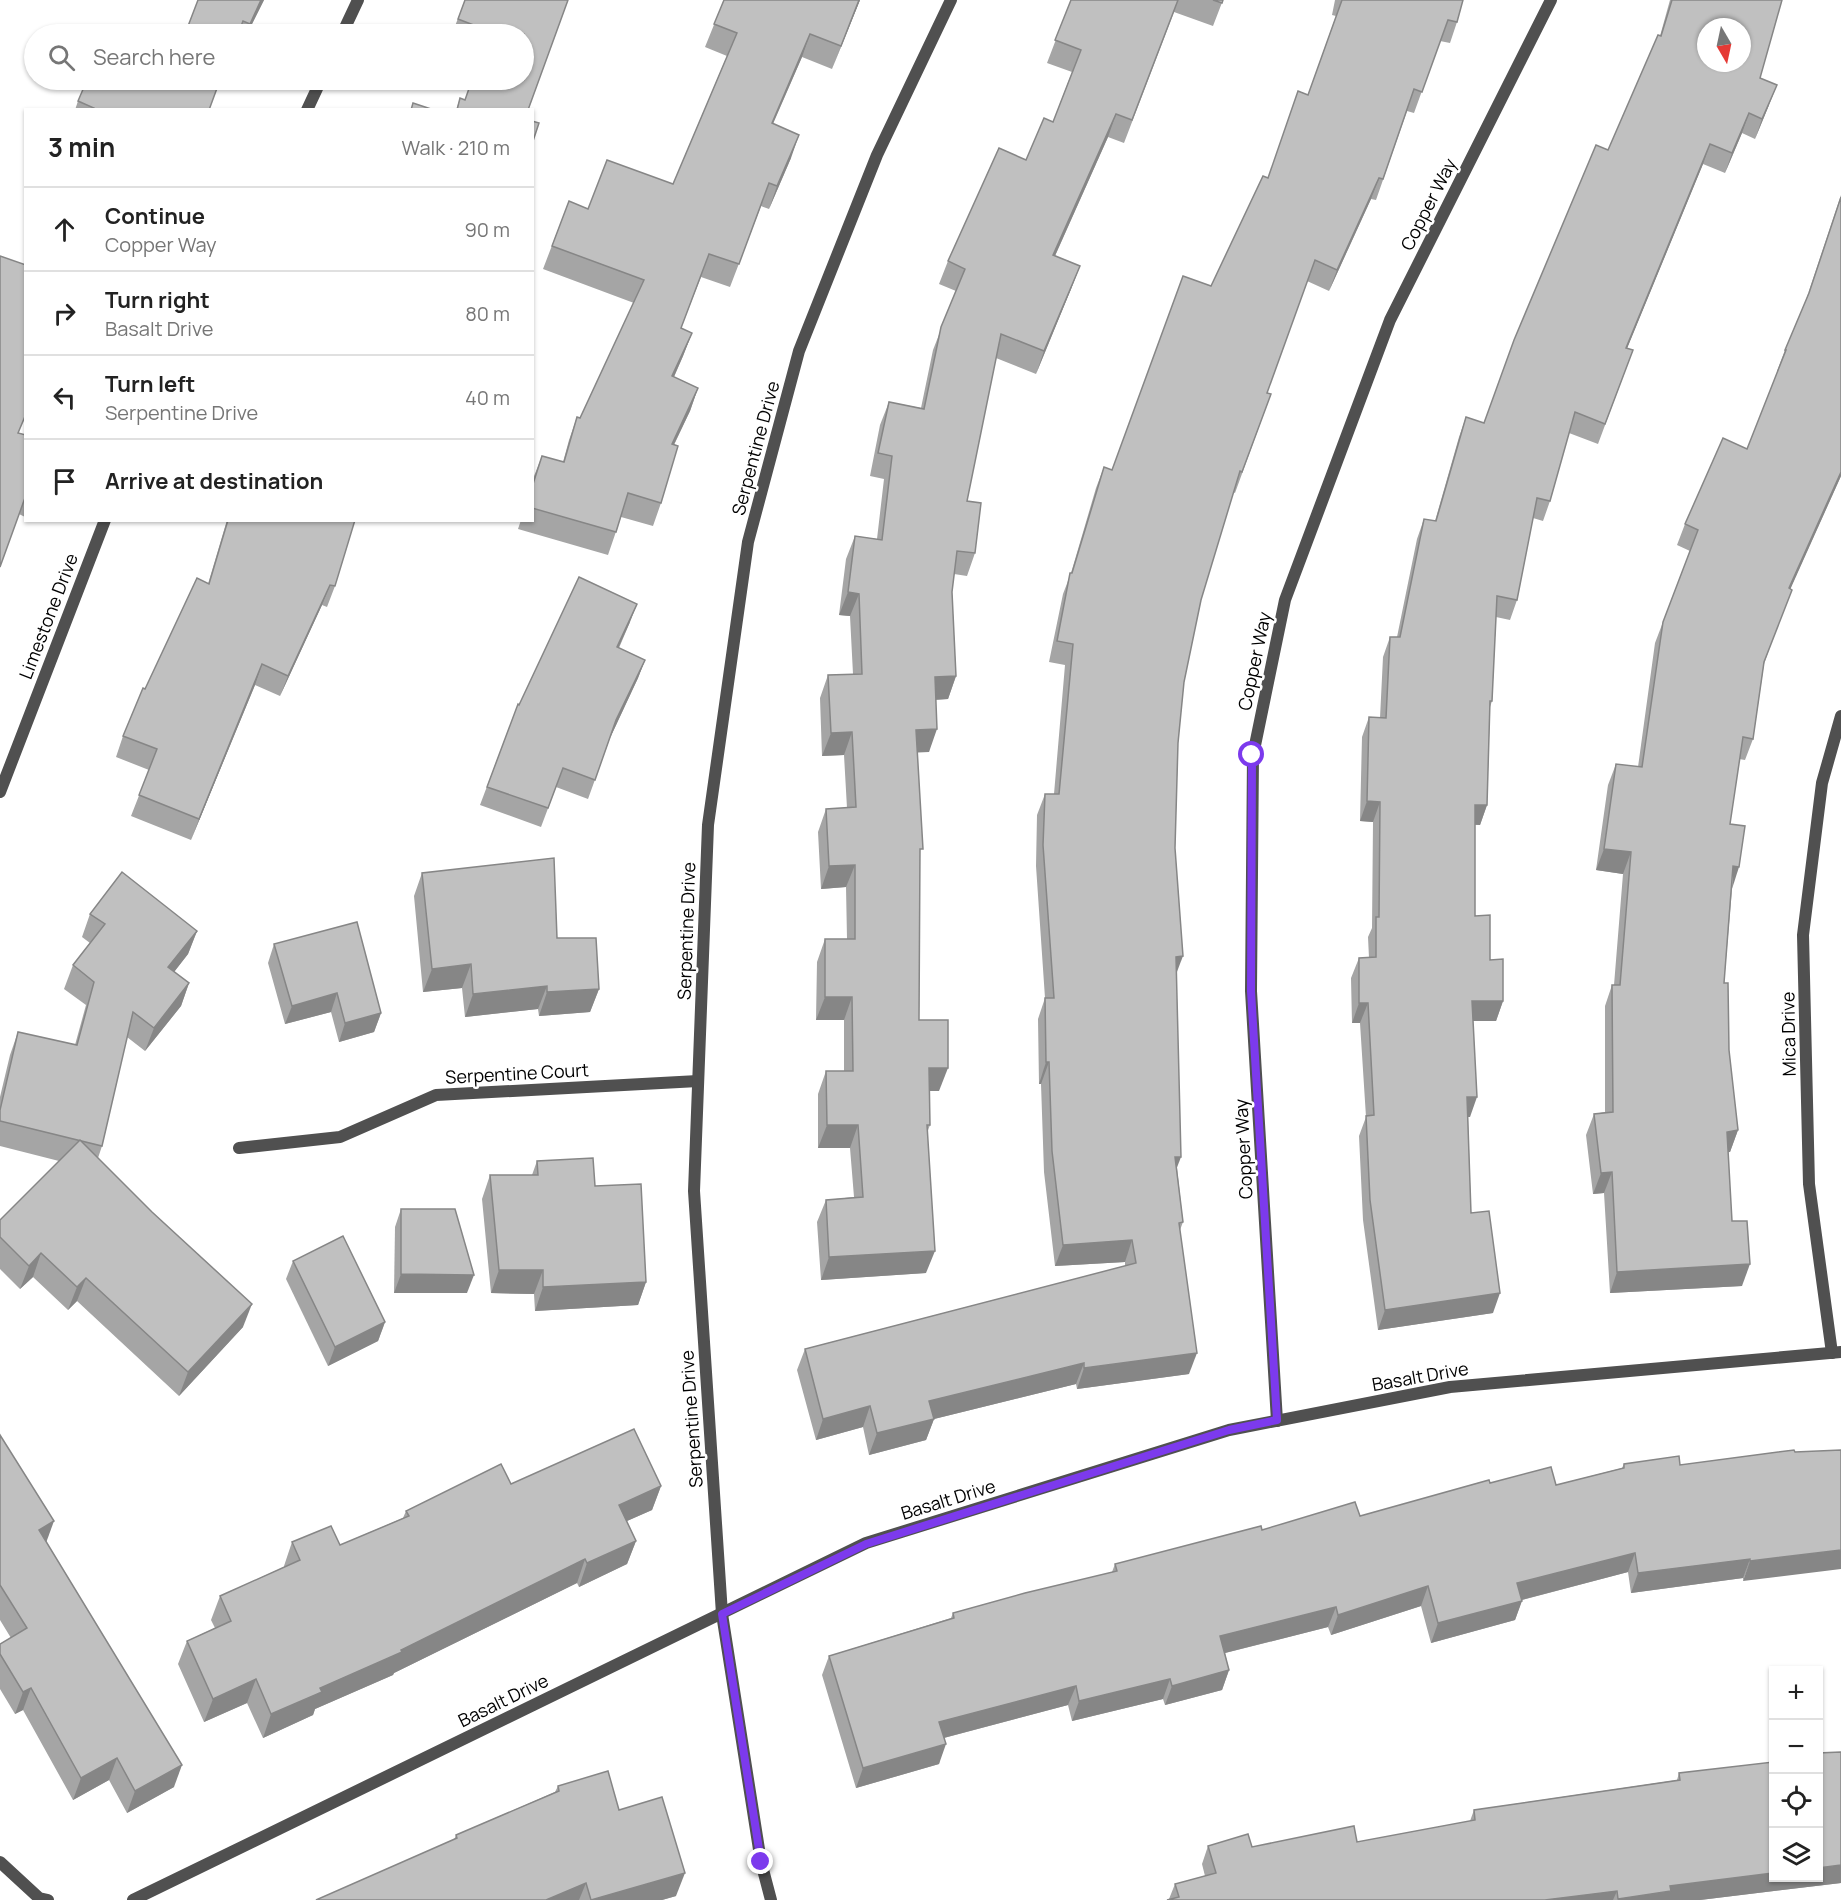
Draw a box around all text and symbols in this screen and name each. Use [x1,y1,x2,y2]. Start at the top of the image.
north arrow [1697,18,1751,72]
search box [24,24,534,90]
icon: search [45,41,78,74]
text: Search here [93,42,215,72]
text: 3 min [48,129,115,165]
text: Walk · 210 m [402,134,510,161]
street label: Copper Way [1395,153,1462,254]
text: Continue [105,201,205,231]
icon: ahead [48,213,81,246]
text: 90 m [464,216,510,243]
text: Copper Way [105,231,217,258]
text: Turn right [105,285,210,315]
icon: right [48,297,81,330]
text: 80 m [465,300,510,327]
text: Basalt Drive [105,315,213,342]
text: Turn left [105,369,195,399]
street label: Serpentine Drive [726,378,784,518]
icon: left [48,381,81,414]
text: 40 m [465,384,510,411]
text: Serpentine Drive [105,399,258,426]
icon: arrive [48,465,81,498]
text: Arrive at destination [105,466,323,496]
street label: Limestone Drive [13,550,83,682]
street label: Copper Way [1232,609,1276,713]
route start [1238,741,1264,767]
street label: Serpentine Drive [672,862,700,1000]
street label: Mica Drive [1775,991,1801,1077]
street label: Serpentine Court [445,1057,589,1089]
street label: Copper Way [1228,1098,1258,1200]
street label: Serpentine Drive [674,1349,708,1489]
street label: Basalt Drive [1370,1356,1470,1396]
street label: Basalt Drive [898,1473,998,1525]
map controls [1769,1666,1823,1882]
button: + [1769,1666,1823,1720]
street label: Basalt Drive [454,1668,552,1732]
button: − [1769,1720,1823,1774]
button: locate [1769,1774,1823,1828]
button: layers [1769,1828,1823,1882]
route end [747,1848,773,1874]

